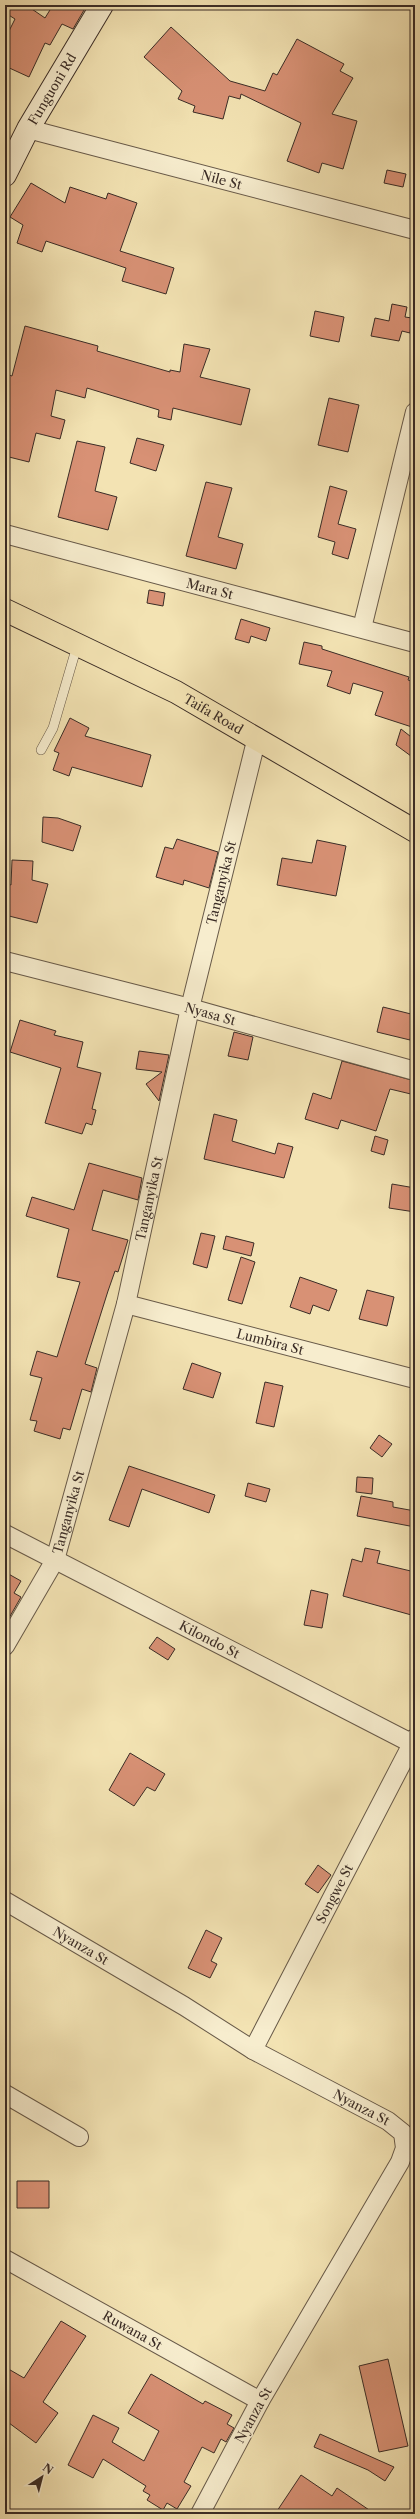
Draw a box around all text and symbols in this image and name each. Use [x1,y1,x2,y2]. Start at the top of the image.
street label: Funguoni Rd [24,50,79,128]
street label: Nile St [199,167,244,193]
street label: Mara St [185,575,235,602]
street label: Taifa Road [181,690,246,737]
street label: Tanganyika St [203,839,239,926]
street label: Nyasa St [183,999,238,1029]
street label: Tanganyika St [132,1154,166,1242]
street label: Lumbira St [235,1325,306,1358]
street label: Tanganyika St [49,1468,88,1556]
street label: Kilondo St [177,1617,243,1662]
street label: Songwe St [312,1861,356,1926]
street label: Nyanza St [50,1923,112,1968]
street label: Nyanza St [331,2086,393,2129]
street label: Ruwana St [100,2307,165,2353]
street label: Nyanza St [231,2384,275,2446]
north arrow [22,2457,62,2497]
text: N [40,2460,56,2478]

